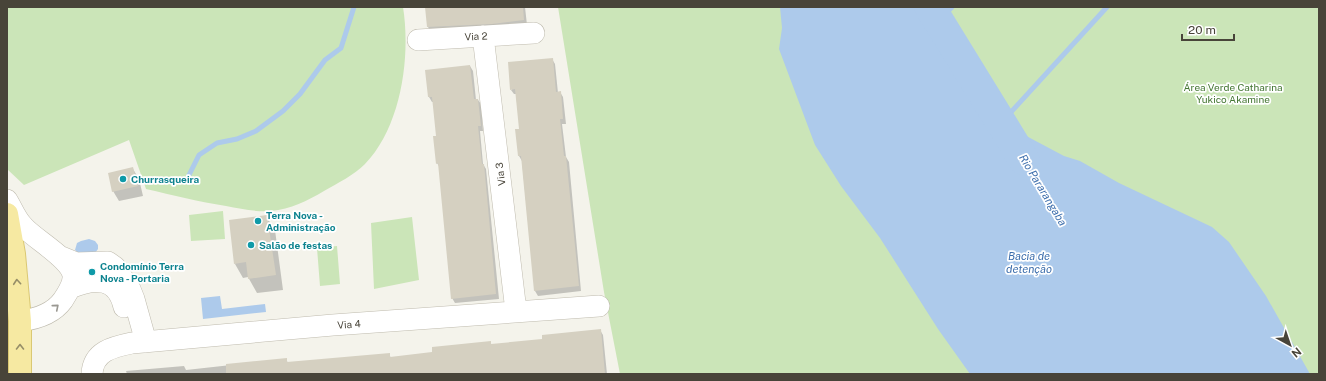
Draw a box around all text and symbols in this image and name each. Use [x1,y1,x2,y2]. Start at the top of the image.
scale bar [1182,16,1234,42]
text: 20 m [1188,23,1216,37]
street label: Via 2 [464,29,488,43]
park label: Área Verde Catharina Yukico Akamine [1183,81,1283,105]
water label: Rio Pararangaba [1017,152,1069,228]
street label: Via 3 [493,162,507,186]
place label: Churrasqueira [131,173,200,185]
marker: Churrasqueira [118,174,128,184]
place label: Terra Nova - Administração [266,209,336,233]
marker: Terra Nova - Administração [253,216,263,226]
place label: Salão de festas [259,239,332,251]
marker: Salão de festas [246,240,256,250]
water label: Bacia de detenção [1006,250,1052,276]
place label: Condomínio Terra Nova - Portaria [100,260,184,284]
marker: Condomínio Terra Nova - Portaria [87,267,97,277]
one-way arrow [12,279,21,285]
one-way arrow [51,305,59,312]
street label: Via 4 [337,317,361,331]
north arrow [1270,325,1310,365]
one-way arrow [16,344,24,350]
text: N [1289,345,1304,360]

